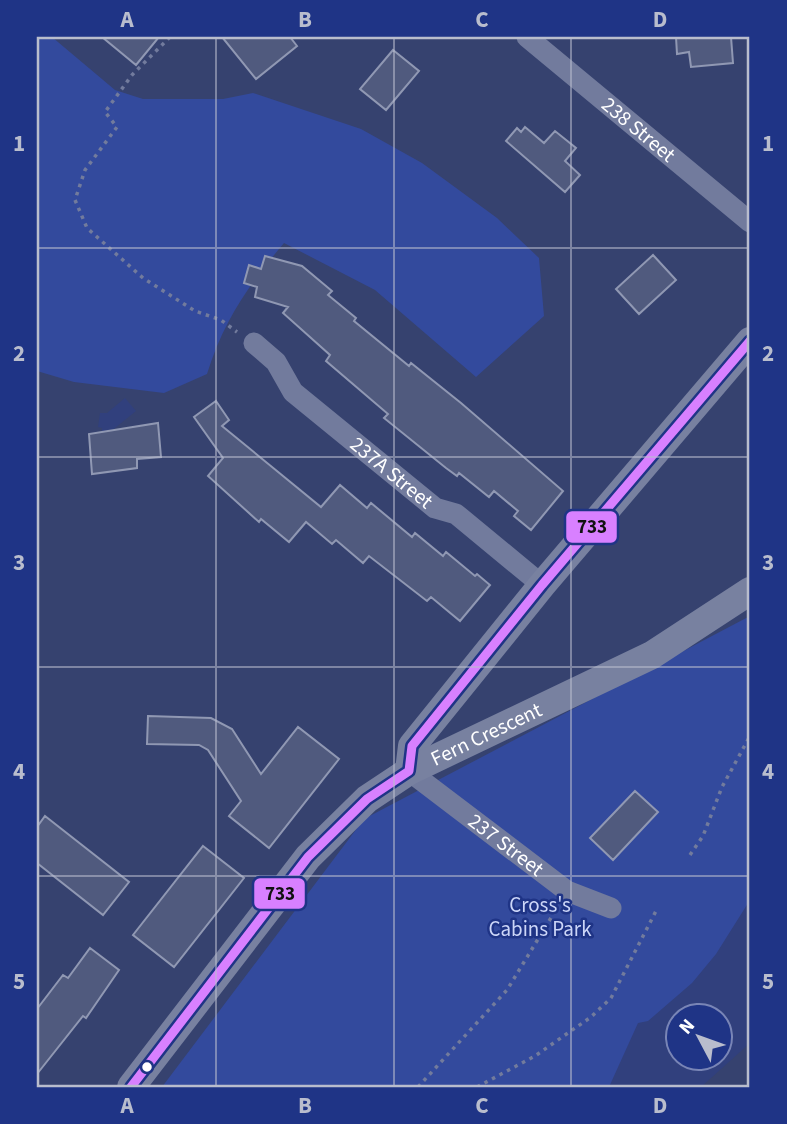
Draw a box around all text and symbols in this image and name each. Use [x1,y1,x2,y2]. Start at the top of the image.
text: A [119,3,134,36]
text: B [298,3,312,36]
text: C [475,3,489,36]
text: D [653,3,667,36]
street label: 238 Street [595,90,682,169]
text: 1 [13,127,25,160]
text: 1 [762,127,774,160]
text: 2 [13,337,25,370]
text: 2 [762,337,774,370]
street label: 237A Street [344,430,440,516]
line badge: 733 [565,510,618,544]
text: 733 [577,514,607,541]
text: 3 [13,546,25,579]
text: 3 [762,546,774,579]
street label: Fern Crescent [426,695,547,774]
text: 4 [13,755,25,788]
text: 4 [762,755,774,788]
street label: 237 Street [462,806,550,883]
line badge: 733 [253,877,306,910]
text: 733 [265,881,295,908]
park label: Cross's Cabins Park [488,890,592,944]
text: 5 [13,965,25,998]
text: 5 [762,965,774,998]
north arrow [664,1002,734,1072]
text: N [673,1013,702,1040]
unlabelled marker [140,1060,154,1074]
text: A [119,1089,134,1122]
text: B [298,1089,312,1122]
text: C [475,1089,489,1122]
text: D [653,1089,667,1122]

